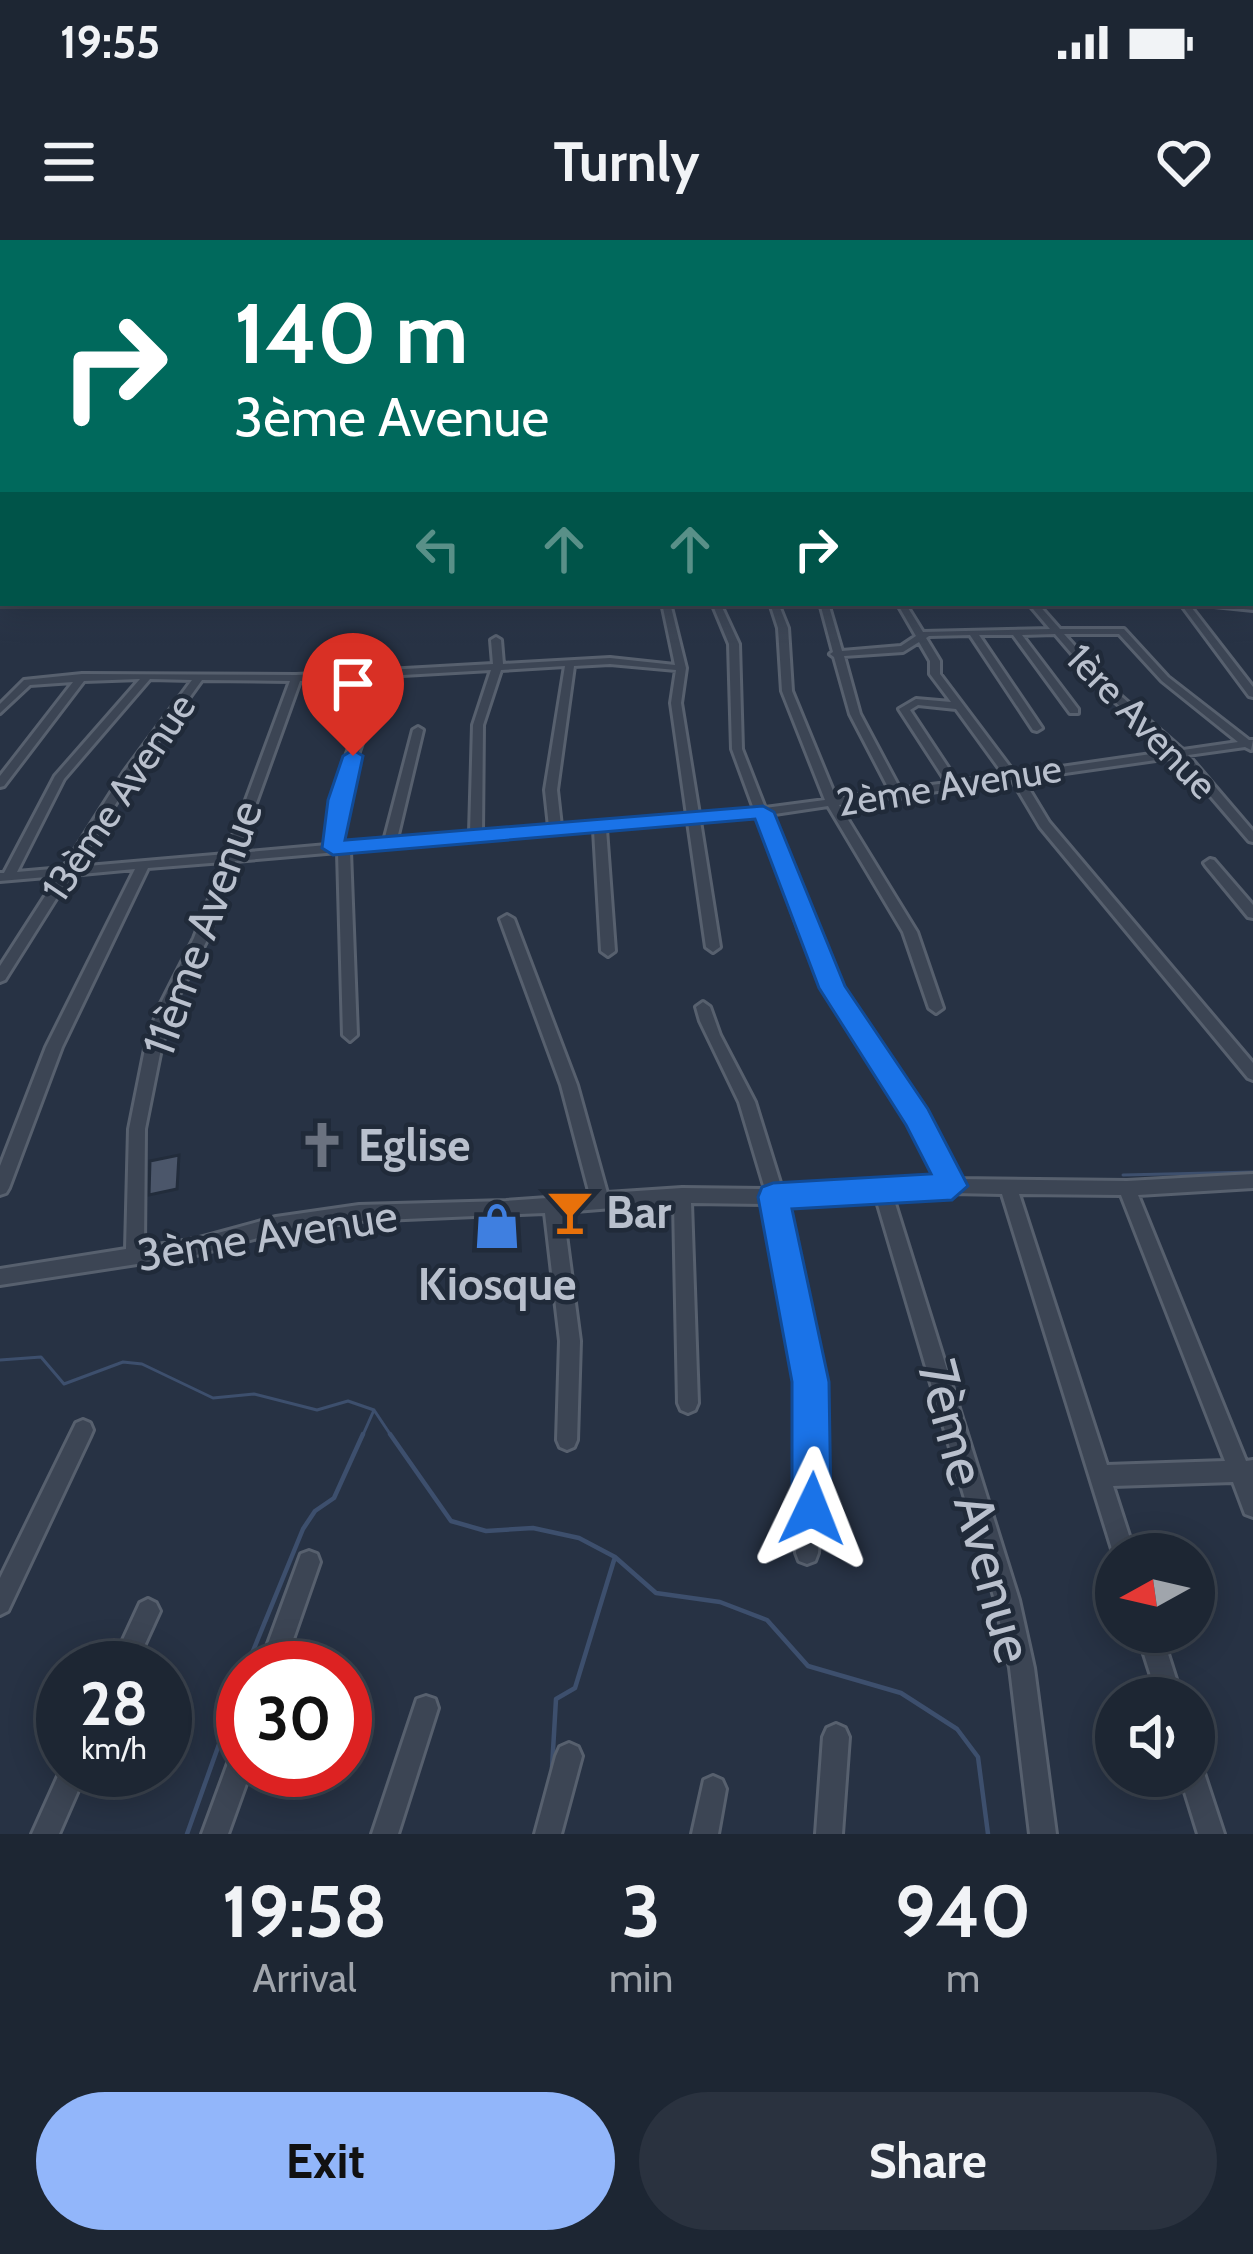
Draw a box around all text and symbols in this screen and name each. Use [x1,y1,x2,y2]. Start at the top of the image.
text: 19:55 [60,15,160,69]
icon: menu [36,129,102,195]
text: Turnly [554,129,699,195]
icon: heart [1151,129,1217,195]
text: 140 m [234,282,468,384]
icon: right [36,288,192,444]
text: 3ème Avenue [234,384,549,450]
icon: left [405,516,471,582]
icon: ahead [531,516,597,582]
icon: ahead [657,516,723,582]
icon: right [783,516,849,582]
pin [302,633,404,756]
street label: 1ère Avenue [1056,634,1228,808]
icon: arrive [320,651,386,717]
street label: 13ème Avenue [31,684,205,910]
street label: 2ème Avenue [833,744,1065,826]
street label: 11ème Avenue [131,793,273,1063]
place label: Eglise [358,1118,470,1172]
church icon: Eglise [297,1120,347,1170]
place label: Bar [606,1185,672,1239]
bar icon: Bar [545,1187,595,1237]
street label: 3ème Avenue [133,1188,401,1282]
shop icon: Kiosque [472,1201,522,1251]
place label: Kiosque [418,1257,576,1311]
street label: 7ème Avenue [904,1352,1048,1670]
position arrow [749,1446,875,1572]
north arrow [1095,1533,1215,1653]
map controls [1095,1533,1215,1797]
speed limit sign: 30 [216,1641,372,1797]
text: 28 [80,1667,148,1740]
button: sound [1095,1677,1215,1797]
text: km/h [81,1730,147,1767]
text: 19:58 [222,1868,387,1955]
text: 3 [622,1868,660,1955]
text: 940 [895,1868,1031,1955]
text: Arrival [253,1954,356,2002]
text: min [609,1954,673,2002]
text: m [946,1954,980,2002]
button: Exit [36,2092,615,2230]
button: Share [639,2092,1217,2230]

